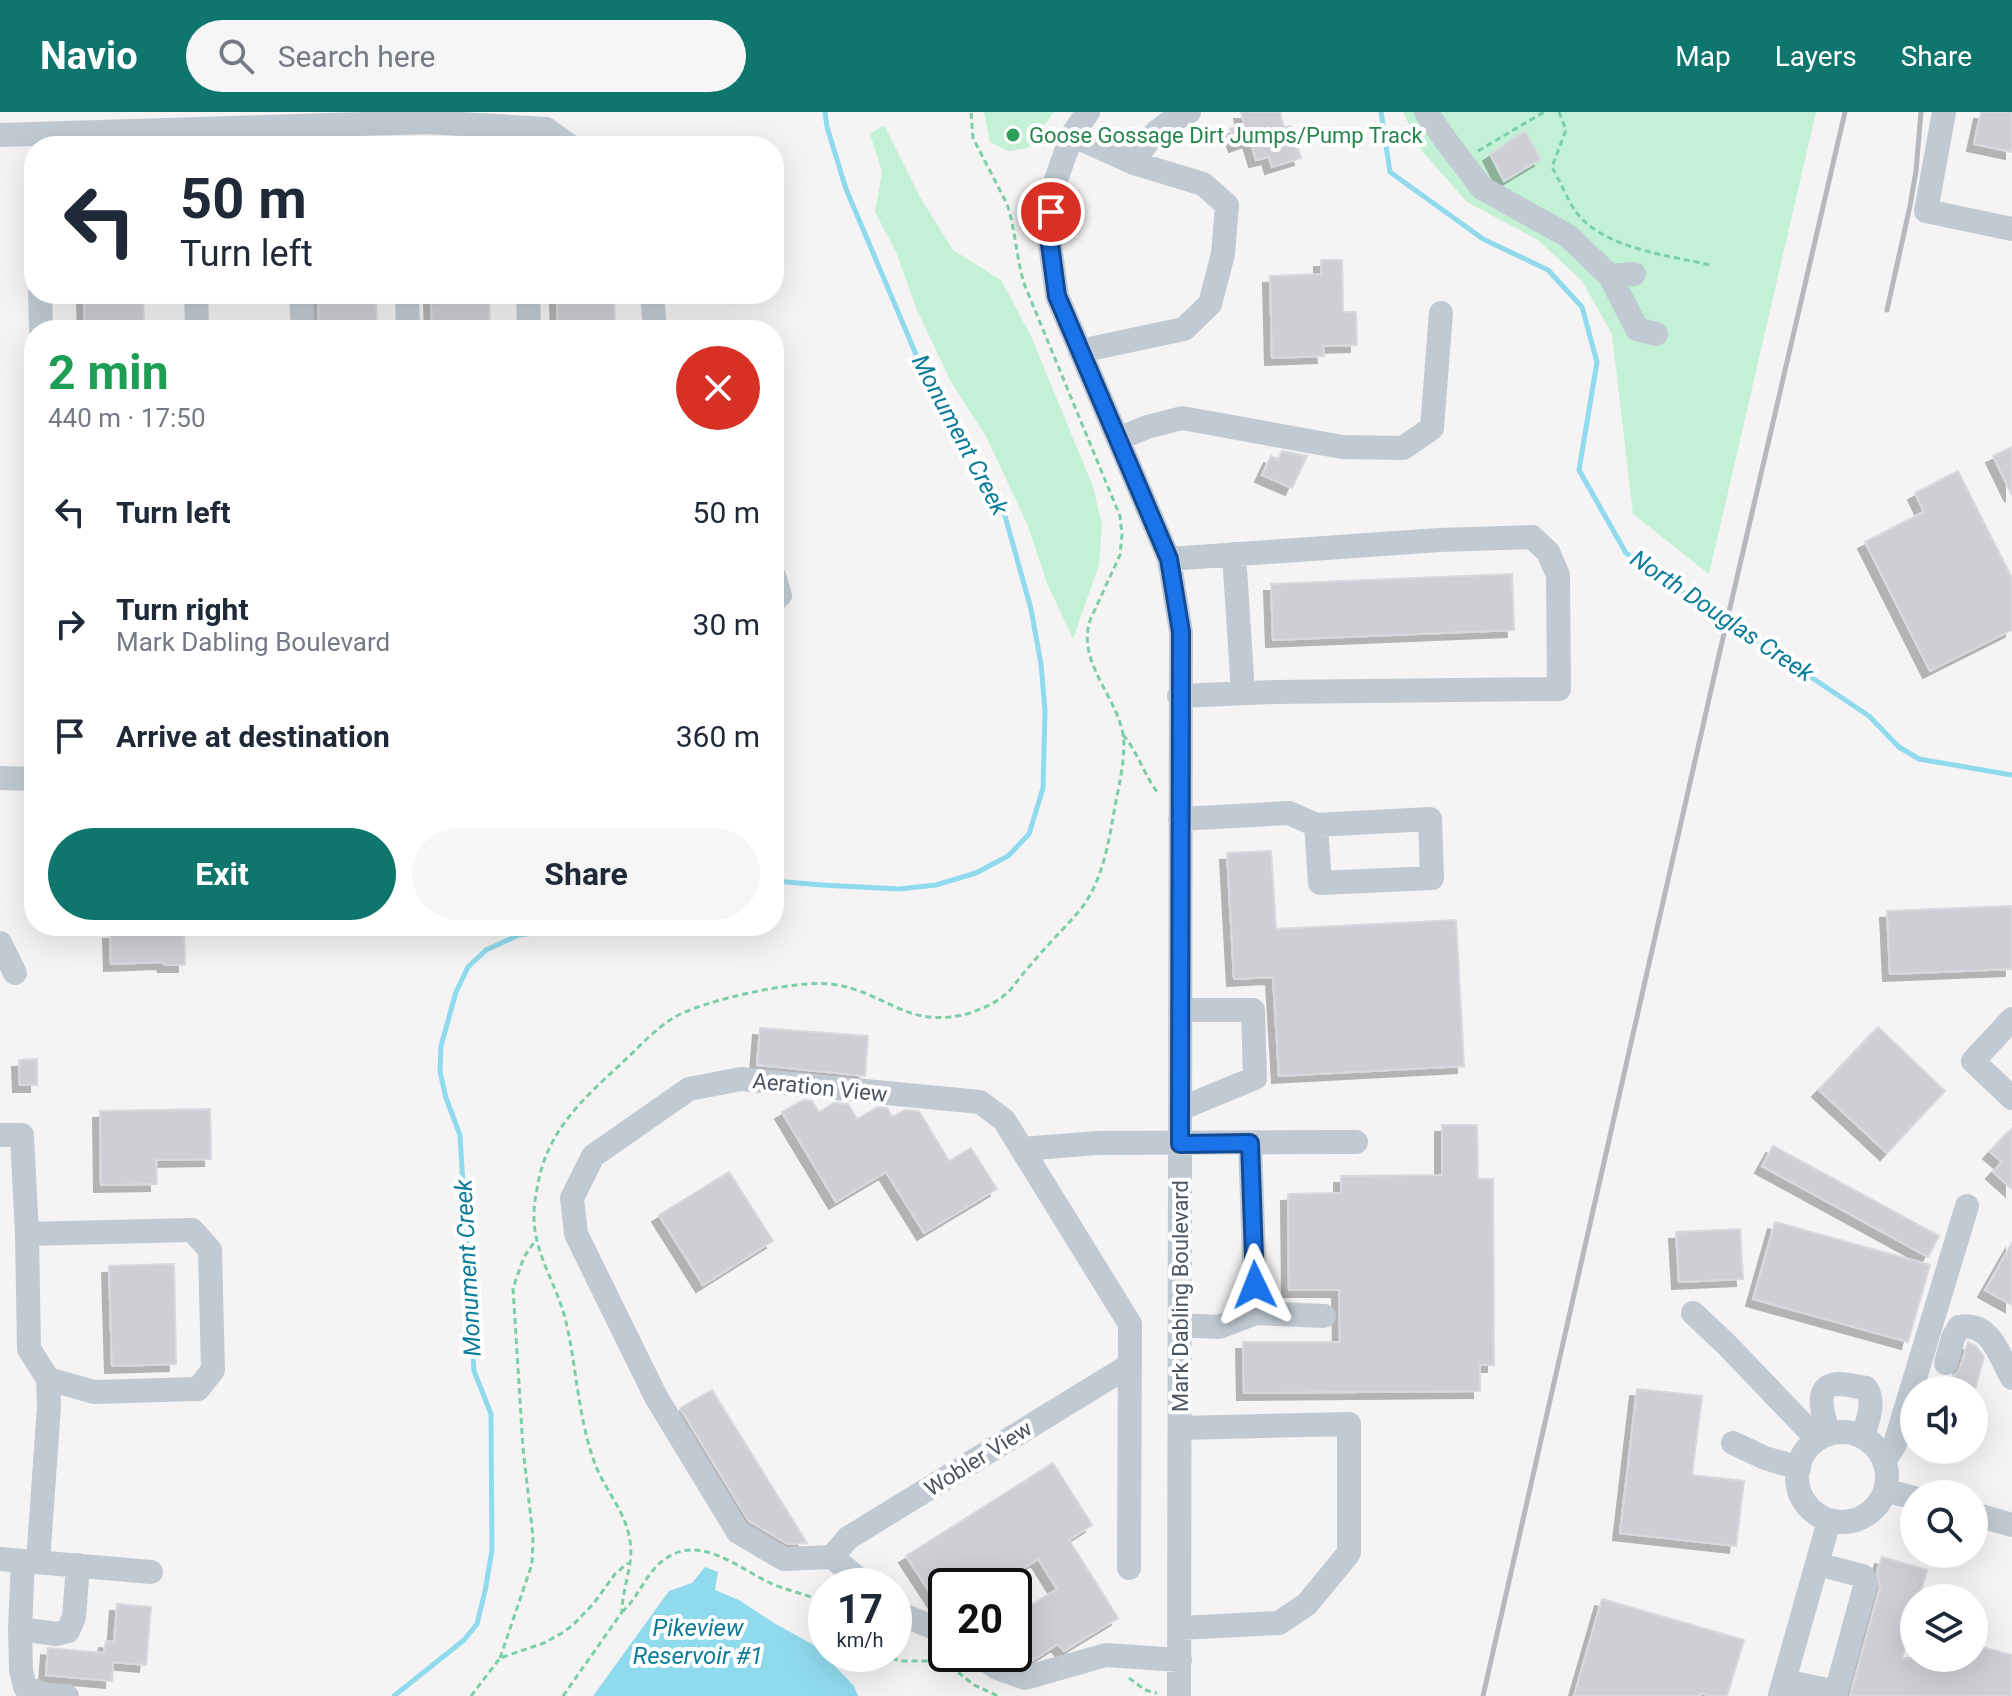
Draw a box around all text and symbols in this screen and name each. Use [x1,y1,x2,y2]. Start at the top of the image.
search box [186,20,746,92]
text: Navio [40,34,138,78]
icon: search [214,34,258,78]
text: Search here [278,39,435,74]
text: Map [1675,40,1731,73]
text: Layers [1775,40,1857,73]
text: Share [1901,40,1972,73]
place label: Goose Gossage Dirt Jumps/Pump Track [1029,123,1424,148]
marker: Goose Gossage Dirt Jumps/Pump Track [1004,126,1022,144]
text: 50 m [180,166,307,232]
icon: left [48,168,152,272]
pin [1017,178,1085,246]
icon: arrive [1029,190,1073,234]
text: Turn left [180,233,313,275]
text: 2 min [48,344,169,401]
button: close [676,346,760,430]
water label: Monument Creek [906,350,1015,521]
text: 440 m · 17:50 [48,403,206,433]
icon: left [48,490,92,534]
text: Turn left [116,495,231,530]
text: 50 m [693,495,760,530]
water label: North Douglas Creek [1625,544,1820,688]
text: Turn right [116,592,249,627]
icon: right [48,602,92,646]
text: 30 m [693,607,760,642]
text: Mark Dabling Boulevard [116,627,390,657]
icon: arrive [48,714,92,758]
text: Arrive at destination [116,719,390,754]
text: 360 m [676,719,760,754]
button: Exit [48,828,396,920]
button: Share [412,828,760,920]
street label: Aeration View [751,1068,889,1107]
water label: Monument Creek [449,1177,487,1357]
street label: Mark Dabling Boulevard [1168,1180,1193,1412]
position arrow [1213,1243,1297,1327]
map controls [1900,1376,1988,1672]
button: sound [1900,1376,1988,1464]
street label: Wobler View [920,1415,1037,1501]
button: search [1900,1480,1988,1568]
speed limit sign: 20 [928,1568,1032,1672]
button: layers [1900,1584,1988,1672]
text: 17 [837,1586,883,1633]
water label: Pikeview Reservoir #1 [633,1614,763,1670]
text: km/h [837,1628,883,1652]

